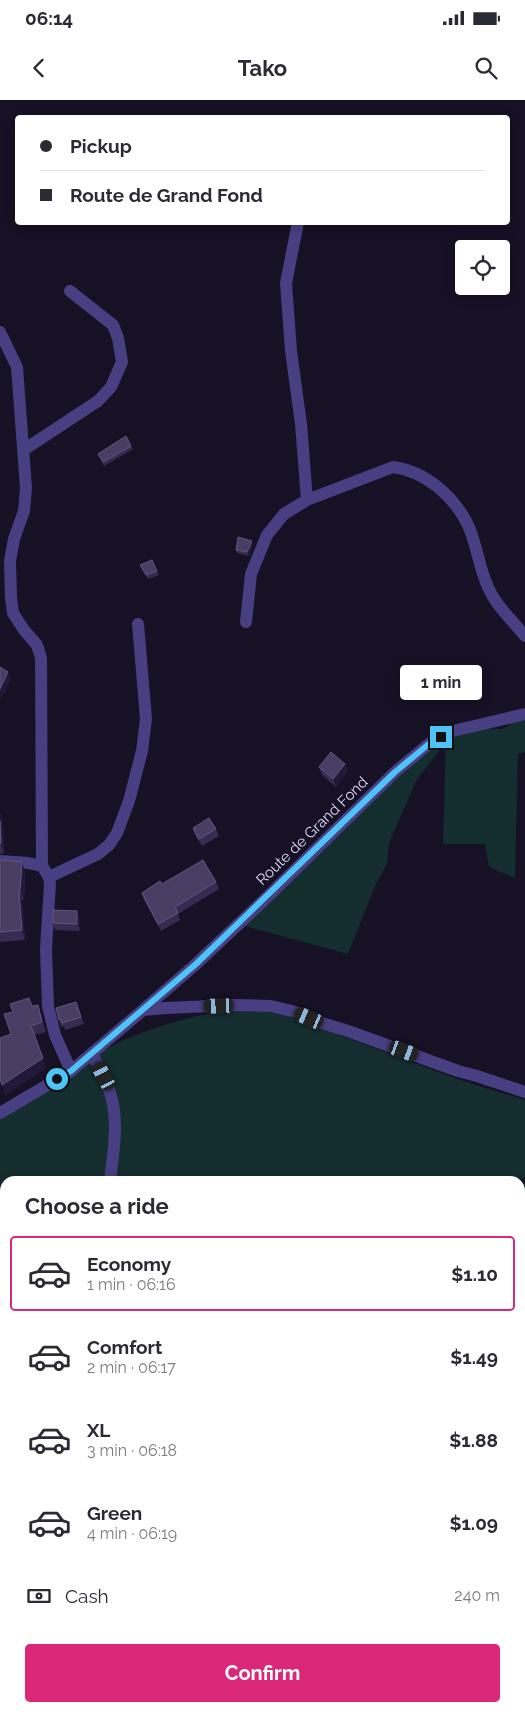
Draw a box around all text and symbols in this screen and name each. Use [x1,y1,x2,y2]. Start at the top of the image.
text: 06:14 [25,7,73,29]
icon: back [25,54,53,82]
icon: search [472,54,500,82]
text: Tako [238,55,287,81]
text: Pickup [70,135,132,157]
text: Route de Grand Fond [70,184,263,206]
map controls [455,240,510,295]
button: locate [455,240,510,295]
callout: 1 min [400,664,482,700]
text: 1 min [421,673,461,692]
route end [430,726,452,748]
street label: Route de Grand Fond [252,773,372,889]
car [203,998,234,1014]
car [292,1005,325,1031]
car [387,1039,420,1063]
car [90,1059,117,1093]
route start [46,1068,68,1090]
text: Choose a ride [25,1193,169,1219]
icon: car [27,1251,72,1296]
text: Economy [87,1253,171,1275]
text: $1.10 [451,1263,498,1285]
text: 1 min · 06:16 [87,1275,176,1294]
icon: car [27,1334,72,1379]
text: Comfort [87,1336,162,1358]
text: $1.49 [450,1346,498,1368]
text: 2 min · 06:17 [87,1358,176,1377]
icon: car [27,1417,72,1462]
text: XL [87,1419,110,1441]
text: $1.88 [449,1429,498,1451]
text: 3 min · 06:18 [87,1441,177,1460]
icon: car [27,1500,72,1545]
text: Green [87,1502,142,1524]
text: $1.09 [449,1512,498,1534]
text: 4 min · 06:19 [87,1524,177,1543]
icon: cash [25,1582,53,1610]
text: Cash [65,1585,109,1607]
text: 240 m [454,1586,500,1605]
button: Confirm [25,1644,500,1702]

